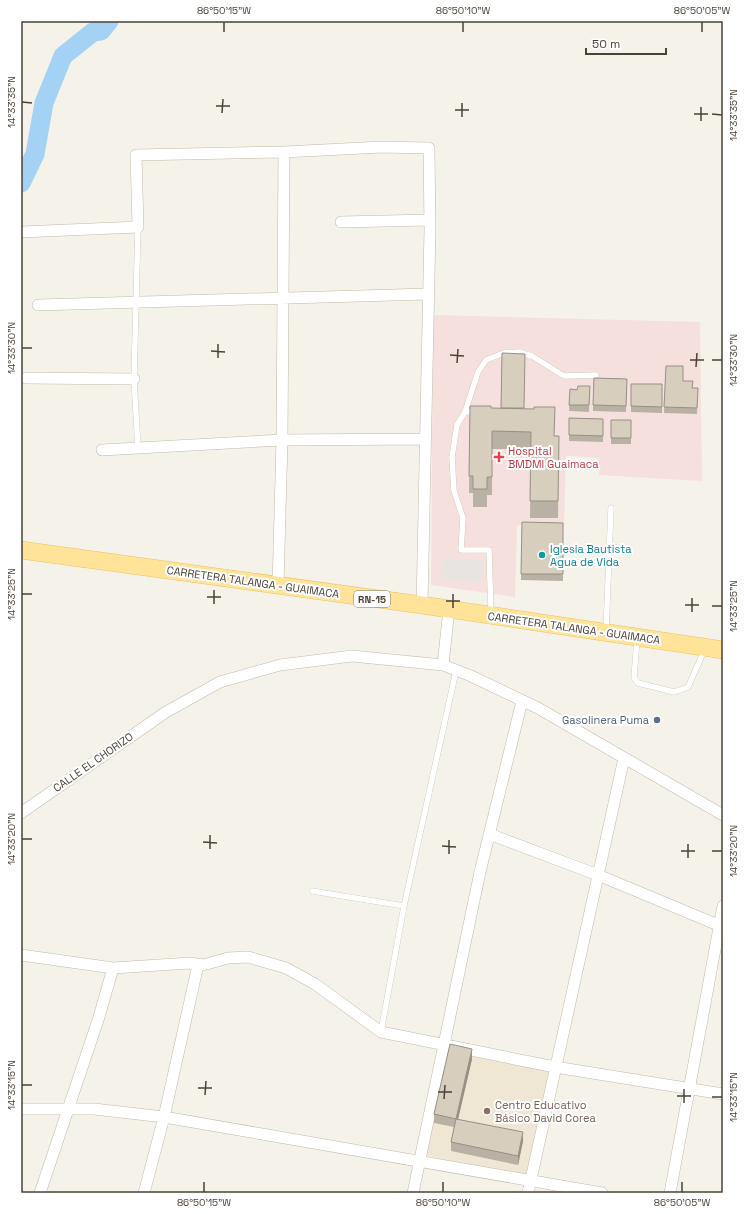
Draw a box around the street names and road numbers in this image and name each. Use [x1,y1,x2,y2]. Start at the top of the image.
street label: CARRETERA TALANGA - GUAIMACA [166,563,340,601]
road number: RN-15 [354,591,390,607]
street label: CARRETERA TALANGA - GUAIMACA [487,609,661,647]
street label: CALLE EL CHORIZO [50,729,136,795]

